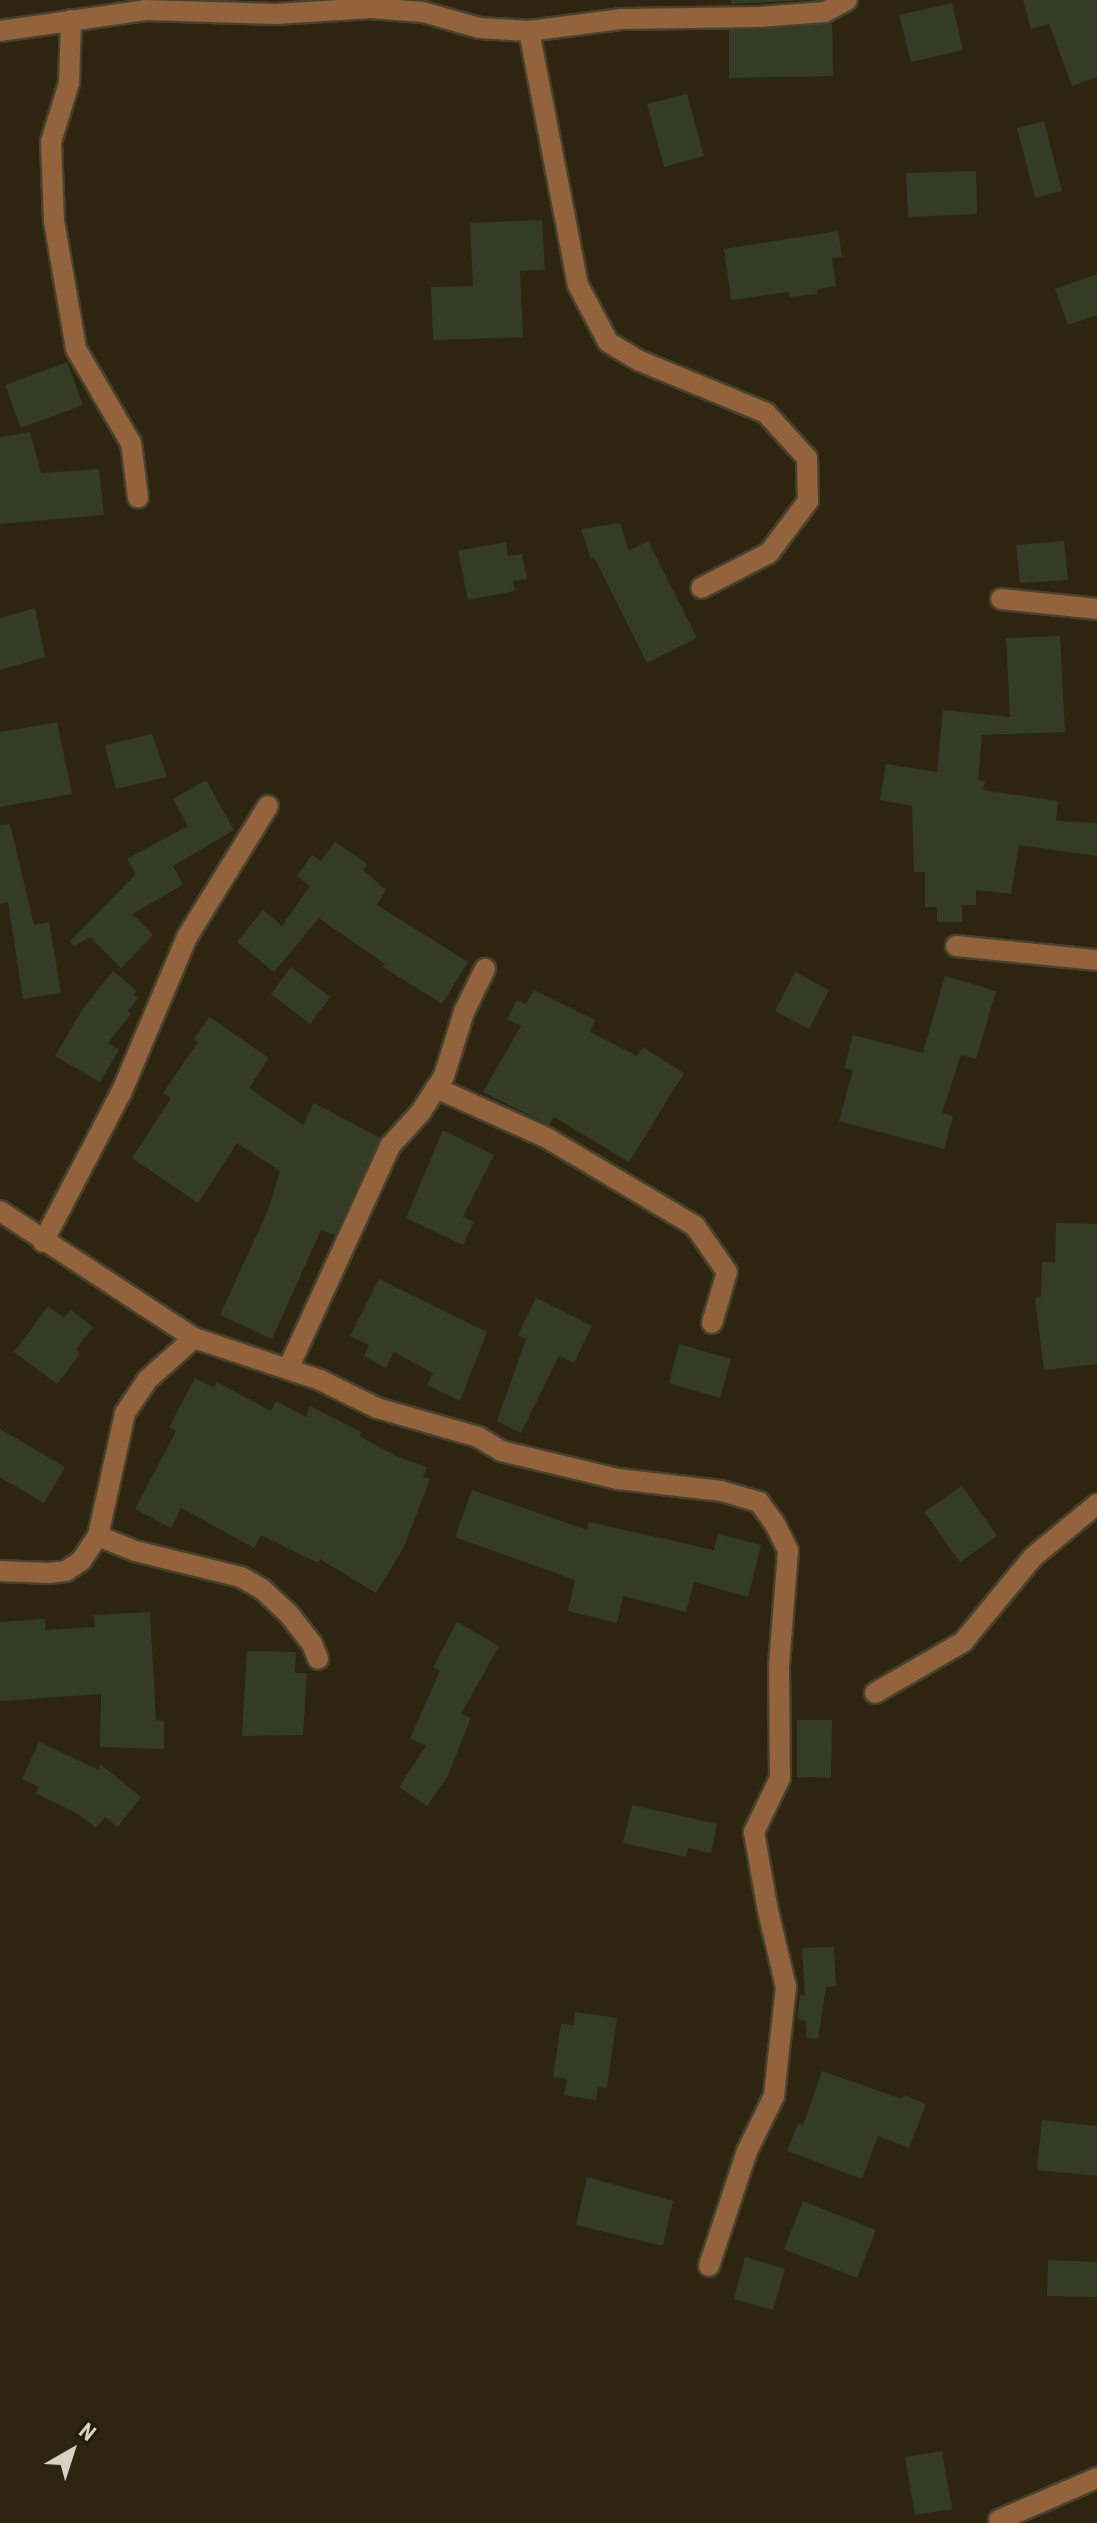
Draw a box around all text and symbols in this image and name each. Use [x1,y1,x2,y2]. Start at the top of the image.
north arrow [32,2411,112,2491]
text: N [74,2418,101,2446]

